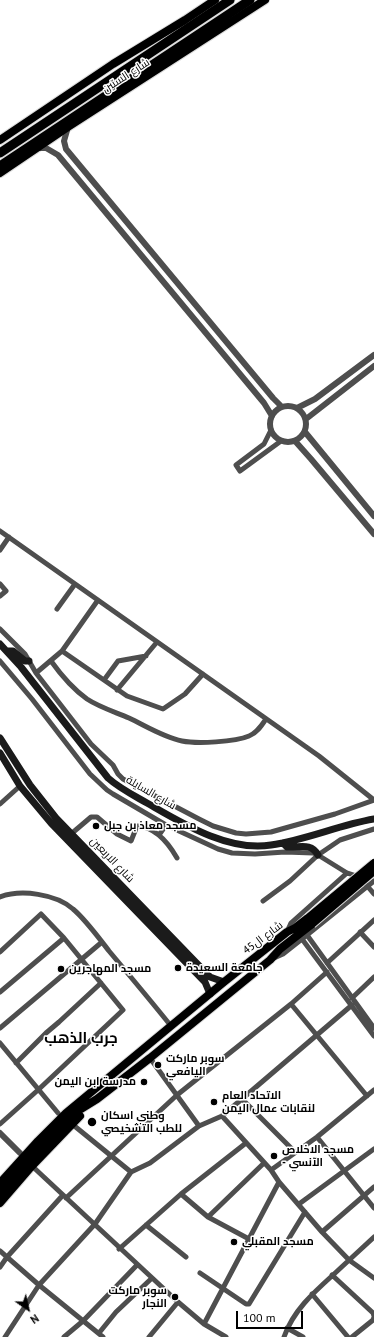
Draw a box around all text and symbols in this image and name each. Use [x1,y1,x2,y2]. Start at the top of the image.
street label: شارع الستين [100,56,152,96]
street label: شارع السايلة [124,773,178,813]
place label: مسجد معاذ بن جبل [104,819,196,833]
marker: مسجد معاذ بن جبل [91,821,101,831]
street label: شارع الاربعين [87,835,137,885]
street label: شارع ال45 [240,919,286,957]
place label: جامعة السعيدة [186,961,262,975]
place label: مسجد المهاجرين [69,962,151,976]
marker: جامعة السعيدة [173,963,183,973]
marker: مسجد المهاجرين [56,964,66,974]
district label: جرب الذهب [44,1030,118,1048]
place label: سوبر ماركت اليافعي [166,1052,224,1078]
marker: سوبر ماركت اليافعي [153,1060,163,1070]
place label: مدرسة ابن اليمن [55,1075,136,1089]
marker: مدرسة ابن اليمن [139,1077,149,1087]
place label: الاتحاد العام لنقابات عمال اليمن [222,1089,315,1115]
marker: الاتحاد العام لنقابات عمال اليمن [209,1097,219,1107]
place label: وطني اسكان للطب التشخيصي [101,1109,182,1135]
marker: وطني اسكان للطب التشخيصي [86,1116,98,1128]
place label: مسجد الاخلاص - الآنسي [282,1143,354,1169]
marker: مسجد الاخلاص - الآنسي [269,1151,279,1161]
place label: مسجد المقبلي [242,1235,314,1249]
marker: مسجد المقبلي [229,1237,239,1247]
place label: سوبر ماركت النجار [109,1284,167,1310]
north arrow [8,1289,48,1329]
marker: سوبر ماركت النجار [170,1292,180,1302]
scale bar [238,1303,305,1329]
text: 100 m [243,1310,276,1325]
text: N [28,1311,42,1327]

